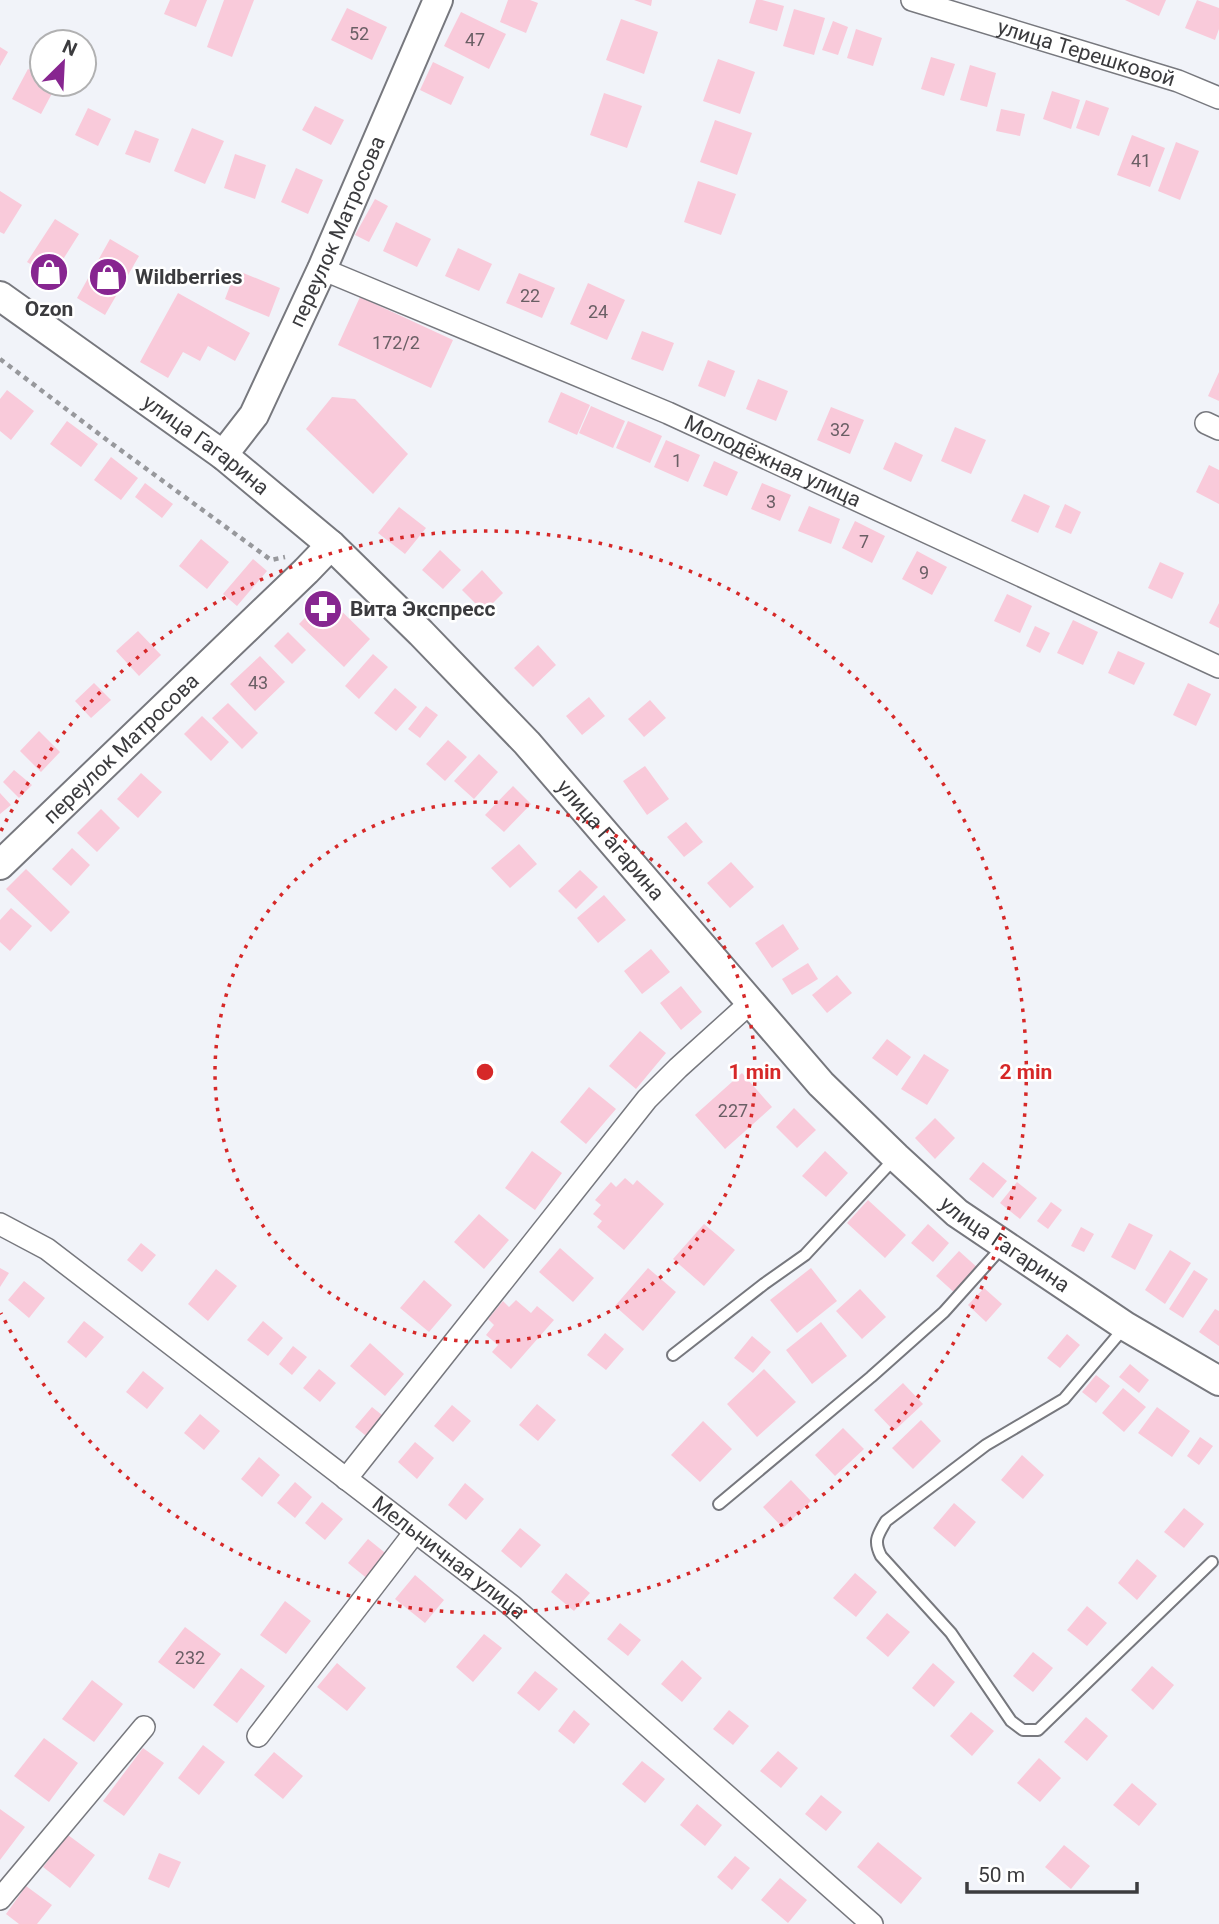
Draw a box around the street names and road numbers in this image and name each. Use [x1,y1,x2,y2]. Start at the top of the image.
street label: улица Терешковой [994,15,1178,91]
street label: переулок Матросова [285,133,390,331]
street label: улица Гагарина [138,390,274,500]
street label: Молодёжная улица [681,410,865,512]
street label: переулок Матросова [38,669,204,829]
street label: улица Гагарина [552,775,669,905]
street label: улица Гагарина [935,1192,1074,1297]
street label: Мельничная улица [368,1491,530,1624]

